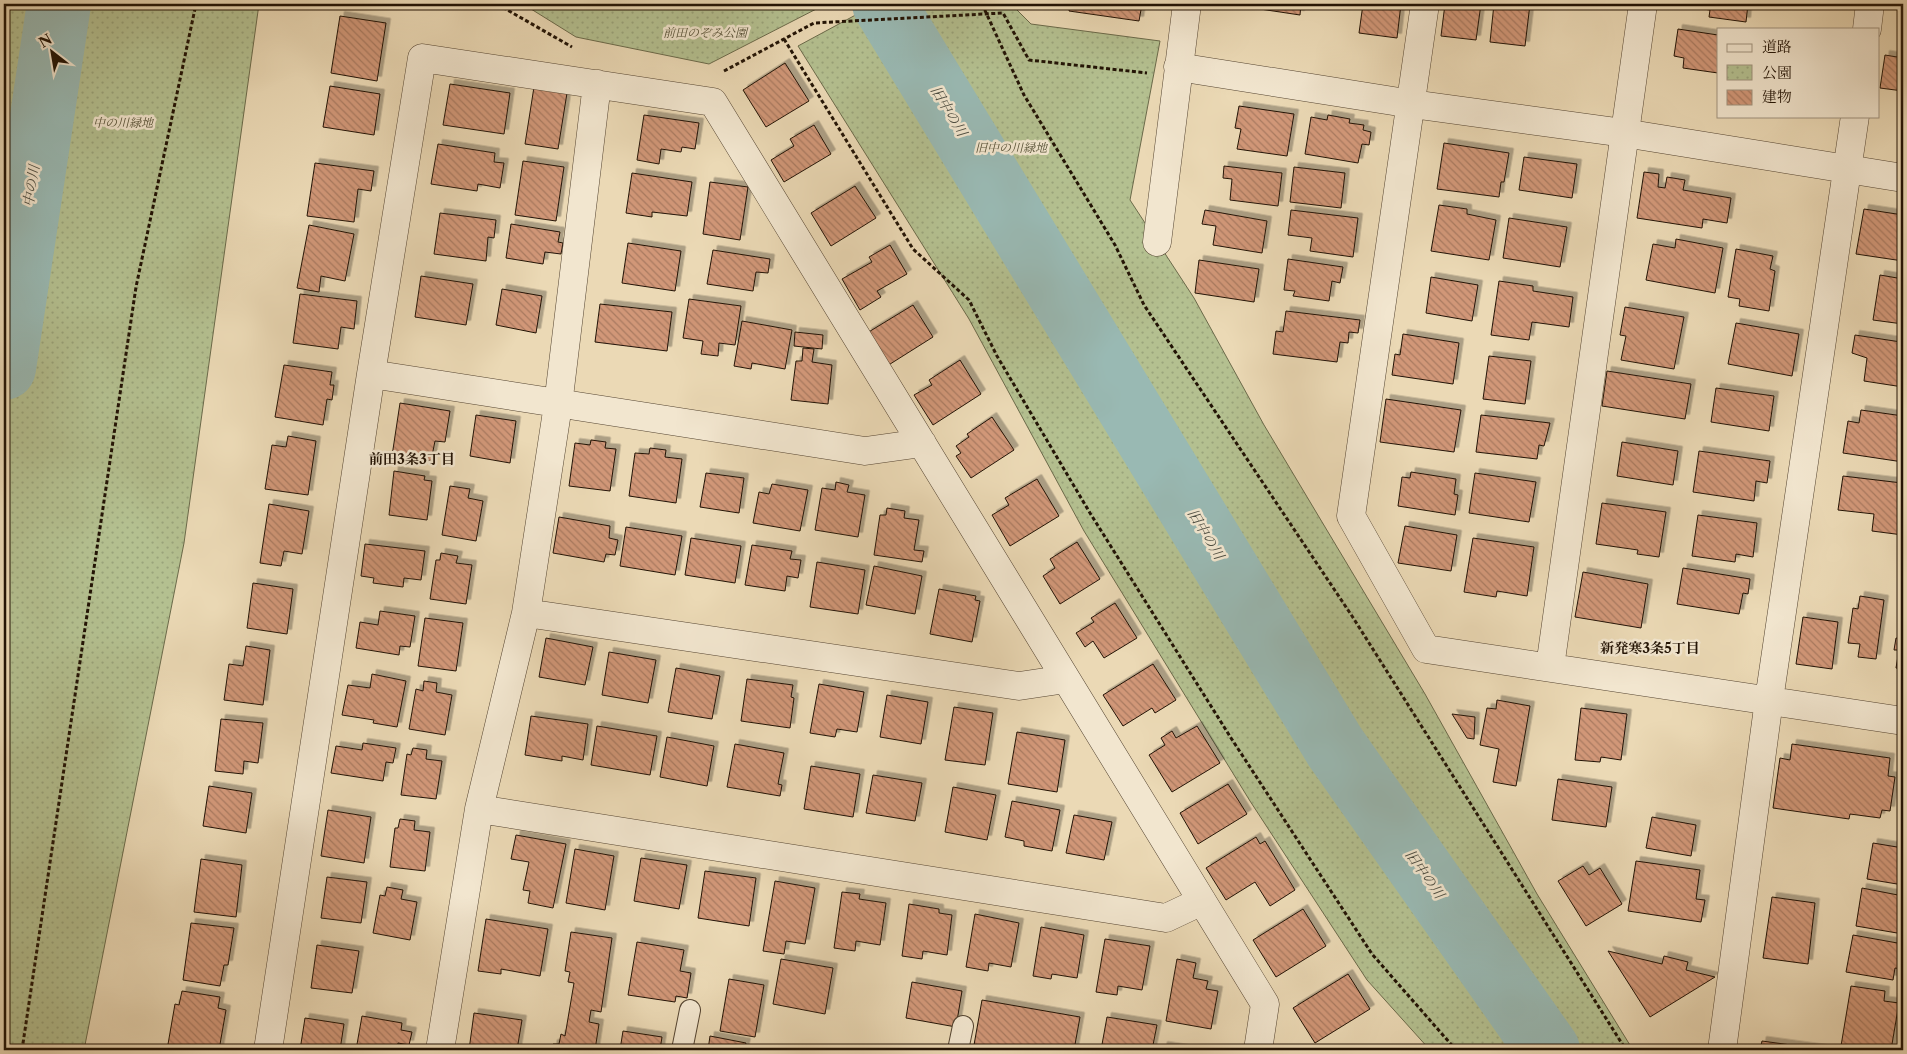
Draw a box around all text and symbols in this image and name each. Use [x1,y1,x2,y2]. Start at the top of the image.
park label: 前田のぞみ公園 [663,25,749,40]
north arrow [28,28,78,78]
legend [1717,28,1880,118]
text: N [35,30,55,52]
text: 道路 [1762,37,1792,56]
text: 公園 [1762,63,1792,82]
water label: 旧中の川 [927,82,972,141]
text: 建物 [1762,87,1792,106]
park label: 中の川緑地 [93,115,155,130]
park label: 旧中の川緑地 [975,140,1049,155]
water label: 中の川 [19,162,43,208]
district label: 前田3条3丁目 [369,450,455,468]
water label: 旧中の川 [1184,505,1229,564]
district label: 新発寒3条5丁目 [1600,639,1700,657]
water label: 旧中の川 [1402,846,1450,904]

